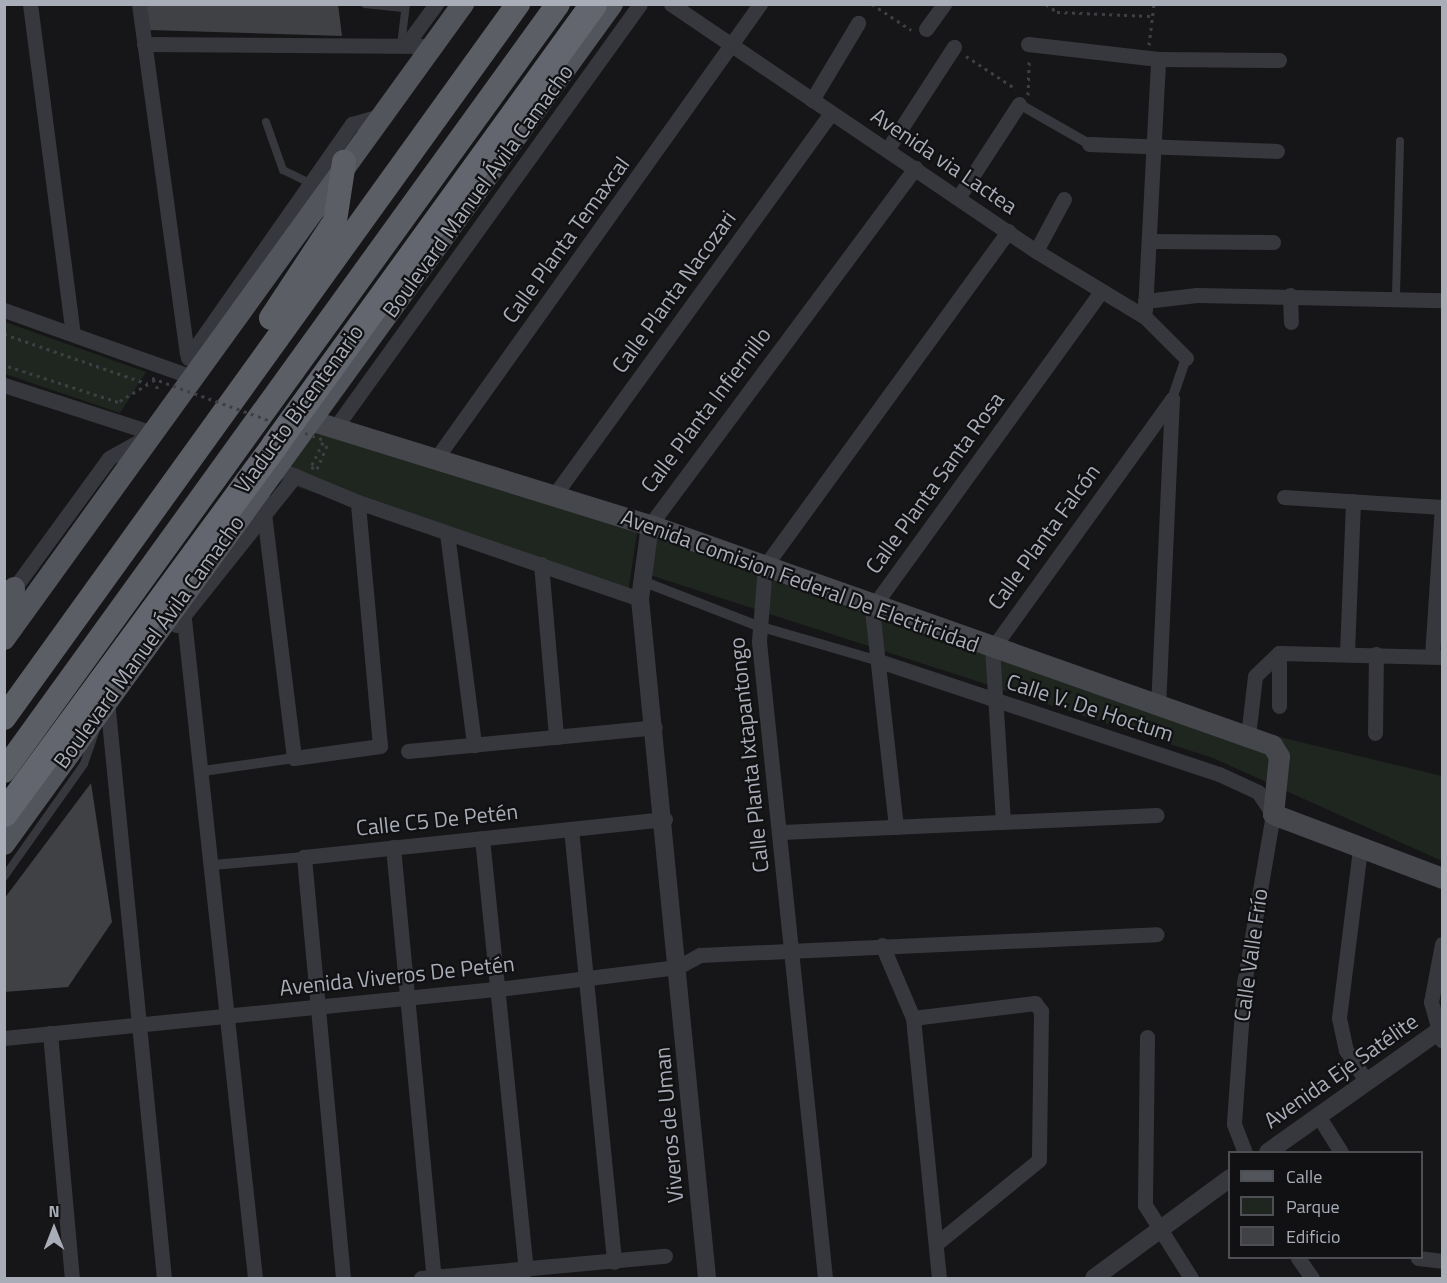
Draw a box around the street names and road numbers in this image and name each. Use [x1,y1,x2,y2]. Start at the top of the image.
street label: Boulevard Manuel Ávila Camacho [377,59,579,323]
street label: Avenida via Lactea [866,102,1022,220]
street label: Calle Planta Temaxcal [497,152,635,328]
street label: Calle Planta Nacozari [606,206,742,378]
street label: Viaducto Bicentenario [229,319,369,499]
street label: Calle Planta Infiernillo [635,322,777,498]
street label: Calle Planta Santa Rosa [860,387,1010,579]
street label: Calle Planta Falcón [982,459,1106,615]
street label: Avenida Comision Federal De Electricidad [618,504,982,658]
street label: Boulevard Manuel Ávila Camacho [48,510,250,774]
street label: Calle Planta Ixtapantongo [724,636,774,874]
street label: Calle V. De Hoctum [1003,669,1177,747]
street label: Calle C5 De Petén [355,798,519,842]
street label: Calle Valle Frío [1229,887,1273,1023]
street label: Avenida Viveros De Petén [278,951,516,1001]
street label: Avenida Eje Satélite [1259,1008,1423,1134]
street label: Viveros de Uman [649,1046,689,1204]

